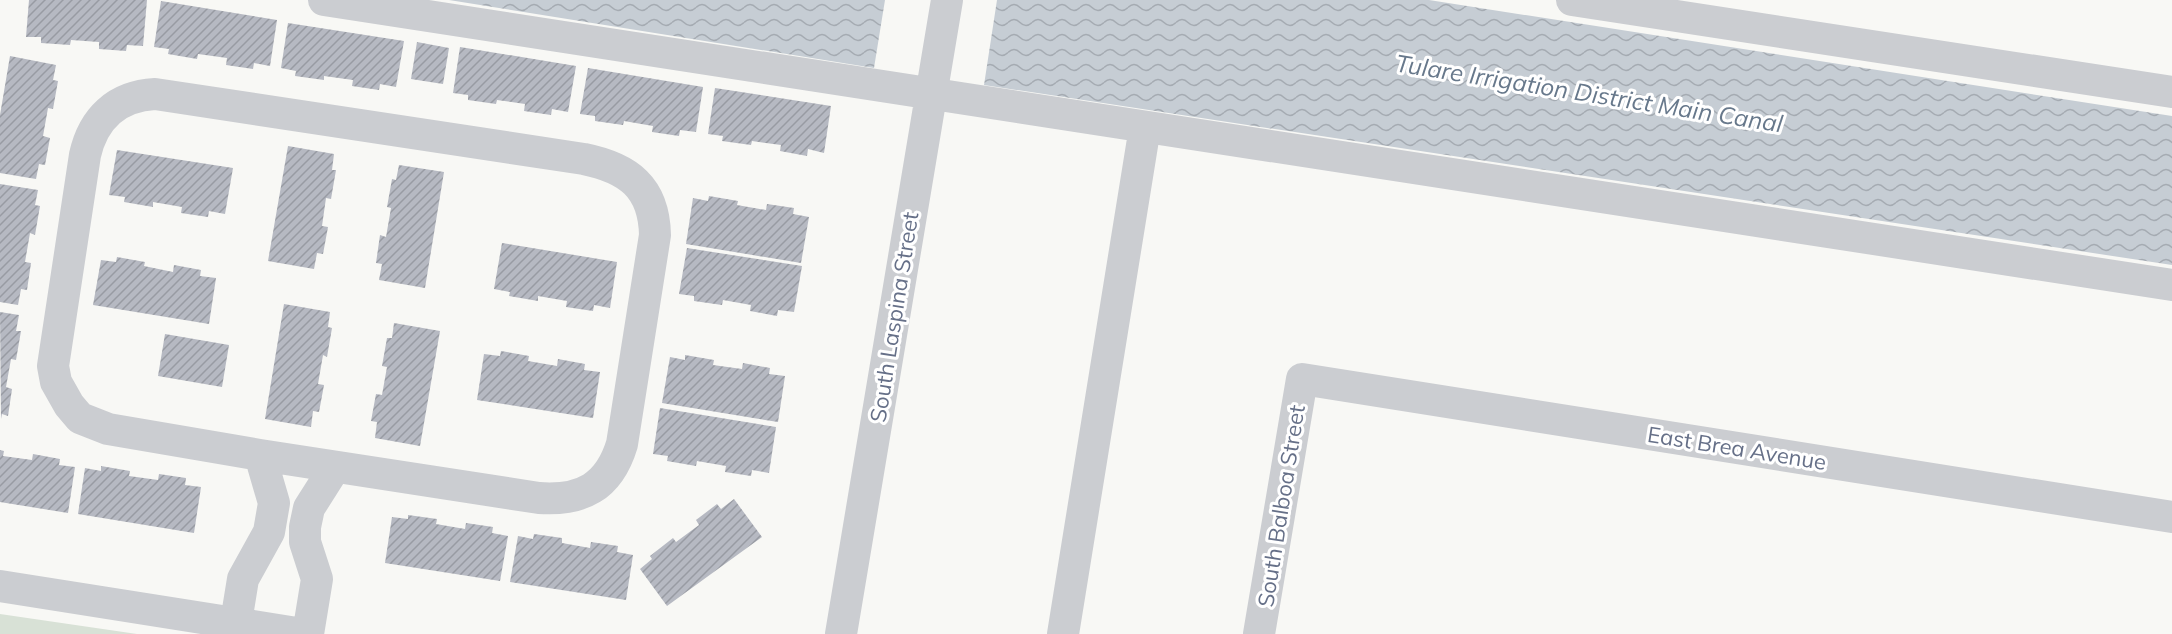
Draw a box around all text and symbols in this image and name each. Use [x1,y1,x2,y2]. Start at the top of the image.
water label: Tulare Irrigation District Main Canal [1394,48,1785,138]
street label: South Laspina Street [864,210,924,424]
street label: South Balboa Street [1251,403,1311,609]
street label: East Brea Avenue [1646,420,1828,476]

